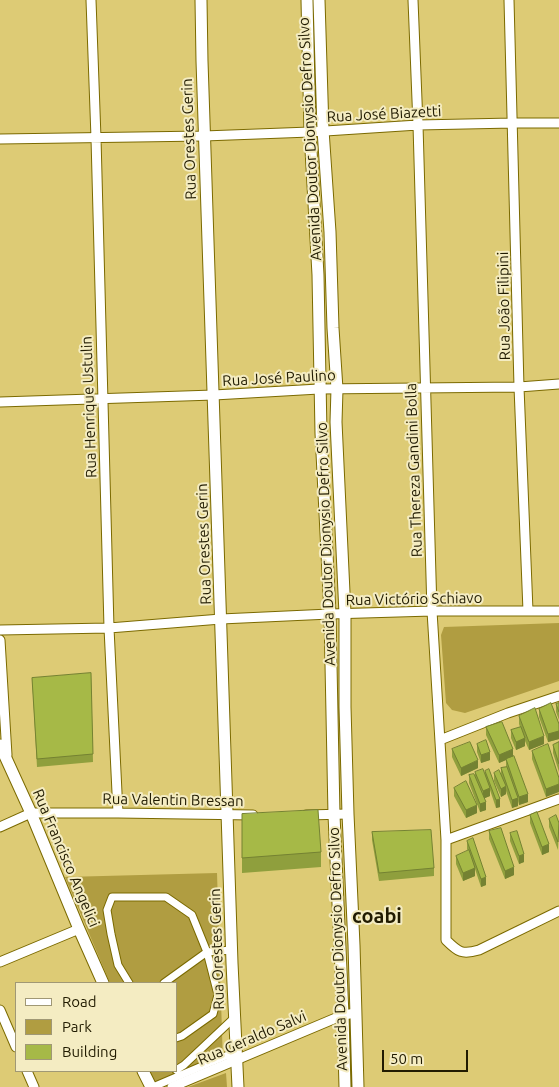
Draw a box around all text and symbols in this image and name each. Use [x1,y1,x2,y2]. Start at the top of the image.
street label: Avenida Doutor Dionysio Defro Silvo [295,17,325,261]
street label: Rua Orestes Gerin [178,78,200,200]
street label: Rua José Biazetti [326,102,442,126]
street label: Rua João Filipini [494,251,514,361]
street label: Rua Henrique Ustulin [78,336,100,478]
street label: Rua José Paulino [222,366,336,390]
street label: Rua Thereza Gandini Bolla [402,383,426,557]
street label: Avenida Doutor Dionysio Defro Silvo [313,422,339,666]
street label: Rua Orestes Gerin [193,483,215,605]
street label: Rua Victório Schiavo [346,589,482,609]
street label: Rua Francisco Angelici [29,786,103,930]
street label: Rua Valentin Bressan [102,790,244,810]
street label: Avenida Doutor Dionysio Defro Silvo [325,827,351,1071]
street label: Rua Orestes Gerin [206,888,228,1010]
district label: coabi [352,904,402,928]
legend [15,982,178,1072]
text: Road [62,993,97,1010]
street label: Rua Geraldo Salvi [195,1007,309,1069]
text: Park [62,1018,92,1035]
scale bar [384,1040,470,1072]
text: Building [62,1043,117,1060]
text: 50 m [390,1050,423,1067]

